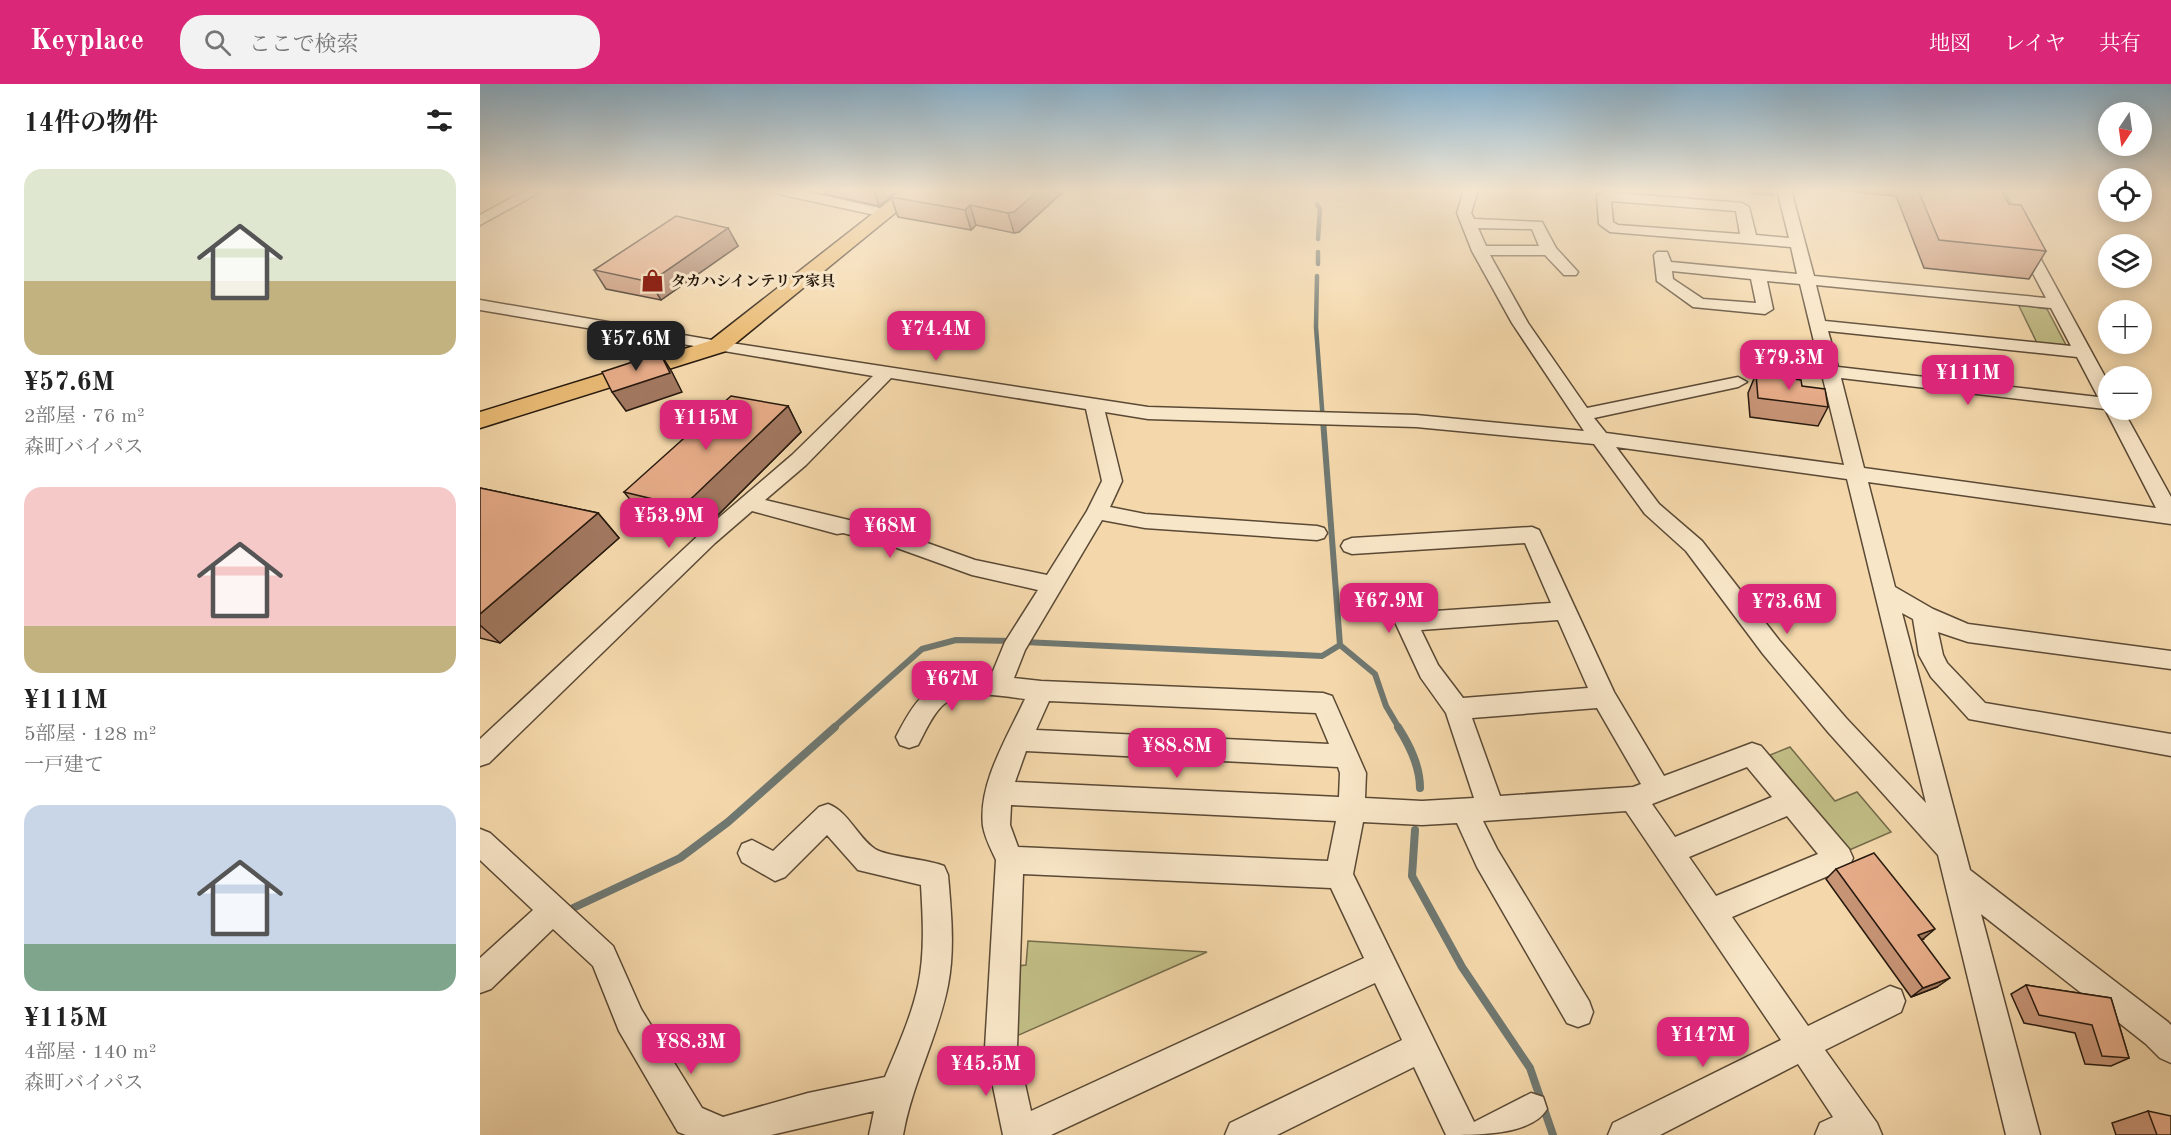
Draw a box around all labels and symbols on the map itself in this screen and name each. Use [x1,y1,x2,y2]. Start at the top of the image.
north arrow [2098,102,2152,156]
shop icon: タカハシインテリア家具 [640,268,666,294]
place label: タカハシインテリア家具 [671,273,835,290]
pin: ¥74.4M [887,311,985,362]
pin: ¥57.6M [587,321,685,372]
pin: ¥79.3M [1740,340,1838,391]
pin: ¥111M [1926,355,2010,406]
pin: ¥115M [664,400,748,451]
pin: ¥53.9M [620,498,718,549]
pin: ¥68M [854,508,926,559]
pin: ¥67.9M [1340,583,1438,634]
pin: ¥73.6M [1738,584,1836,635]
pin: ¥67M [916,661,988,712]
pin: ¥88.8M [1128,728,1226,779]
pin: ¥147M [1661,1017,1745,1068]
pin: ¥88.3M [642,1024,740,1075]
pin: ¥45.5M [937,1046,1035,1097]

